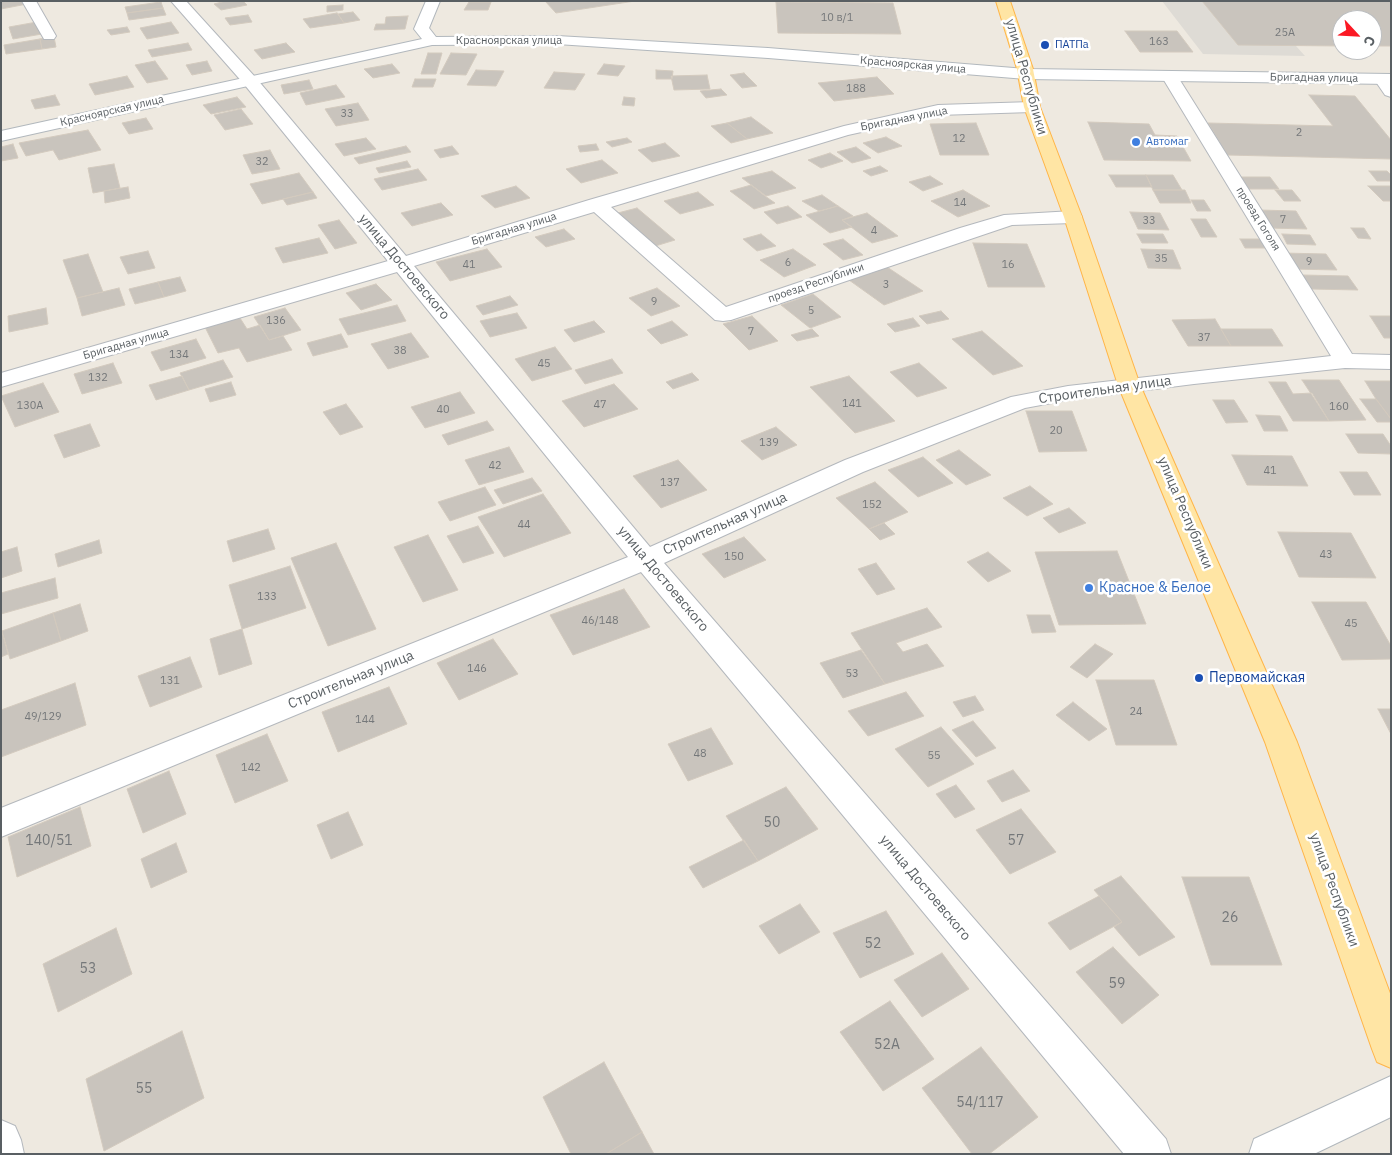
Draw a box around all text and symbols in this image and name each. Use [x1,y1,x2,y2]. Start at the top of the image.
north arrow [1332,10,1382,60]
house number: 10 в/1 [821,11,853,25]
street label: улица Республики [1001,17,1051,137]
house number: 25А [1275,26,1295,40]
text: С [1360,33,1380,49]
street label: Красноярская улица [456,34,562,48]
house number: 163 [1149,35,1169,49]
place label: ПАТПа [1055,38,1089,52]
marker: ПАТПа [1039,39,1051,51]
street label: Красноярская улица [859,54,967,76]
street label: Бригадная улица [1270,71,1358,85]
house number: 188 [846,82,866,96]
street label: Красноярская улица [59,93,165,129]
street label: Бригадная улица [859,104,949,134]
house number: 33 [340,107,354,121]
house number: 2 [1296,126,1302,140]
house number: 12 [952,132,966,146]
place label: Автомаг [1146,135,1189,149]
marker: Автомаг [1130,136,1142,148]
house number: 32 [255,155,269,169]
street label: проезд Гоголя [1233,185,1283,253]
house number: 14 [953,196,967,210]
street label: Бригадная улица [470,210,558,248]
street label: улица Достоевского [355,211,453,323]
house number: 7 [1280,213,1286,227]
house number: 33 [1142,214,1156,228]
house number: 4 [871,224,877,238]
house number: 35 [1154,252,1168,266]
house number: 9 [1306,255,1312,269]
house number: 6 [785,256,791,270]
house number: 41 [462,258,476,272]
house number: 16 [1001,258,1015,272]
street label: проезд Республики [766,260,866,306]
house number: 3 [883,278,889,292]
house number: 9 [651,295,657,309]
house number: 5 [808,304,814,318]
house number: 136 [266,314,286,328]
street label: Бригадная улица [82,325,170,363]
house number: 7 [748,325,754,339]
house number: 37 [1197,331,1211,345]
house number: 38 [393,344,407,358]
house number: 134 [169,348,189,362]
house number: 45 [537,357,551,371]
house number: 132 [88,371,108,385]
street label: Строительная улица [1037,372,1173,408]
house number: 141 [842,397,862,411]
house number: 47 [593,398,607,412]
house number: 130А [17,399,43,413]
house number: 160 [1329,400,1349,414]
house number: 40 [436,403,450,417]
house number: 20 [1049,424,1063,438]
house number: 139 [759,436,779,450]
street label: улица Республики [1154,455,1216,571]
house number: 42 [488,459,502,473]
house number: 41 [1263,464,1277,478]
house number: 137 [660,476,680,490]
street label: Строительная улица [660,489,790,559]
house number: 152 [862,498,882,512]
house number: 44 [517,518,531,532]
street label: улица Достоевского [614,523,712,635]
house number: 43 [1319,548,1333,562]
house number: 150 [724,550,744,564]
place label: Красное & Белое [1099,580,1211,596]
marker: Красное & Белое [1083,582,1095,594]
house number: 133 [257,590,277,604]
house number: 46/148 [581,614,619,628]
house number: 45 [1344,617,1358,631]
street label: Строительная улица [286,647,416,713]
house number: 146 [467,662,487,676]
house number: 53 [845,667,859,681]
place label: Первомайская [1209,670,1305,686]
marker: Первомайская [1193,672,1205,684]
house number: 131 [160,674,180,688]
house number: 24 [1129,705,1143,719]
house number: 49/129 [24,710,62,724]
house number: 144 [355,713,375,727]
house number: 48 [693,747,707,761]
house number: 55 [927,749,941,763]
house number: 142 [241,761,261,775]
house number: 50 [764,815,780,831]
street label: улица Республики [1306,831,1362,949]
street label: улица Достоевского [876,832,974,944]
house number: 140/51 [25,833,73,849]
house number: 57 [1008,833,1024,849]
house number: 26 [1222,910,1238,926]
house number: 52 [865,936,881,952]
house number: 53 [80,961,96,977]
house number: 59 [1109,976,1125,992]
house number: 52А [874,1037,900,1053]
house number: 55 [136,1081,152,1097]
house number: 54/117 [956,1095,1004,1111]

